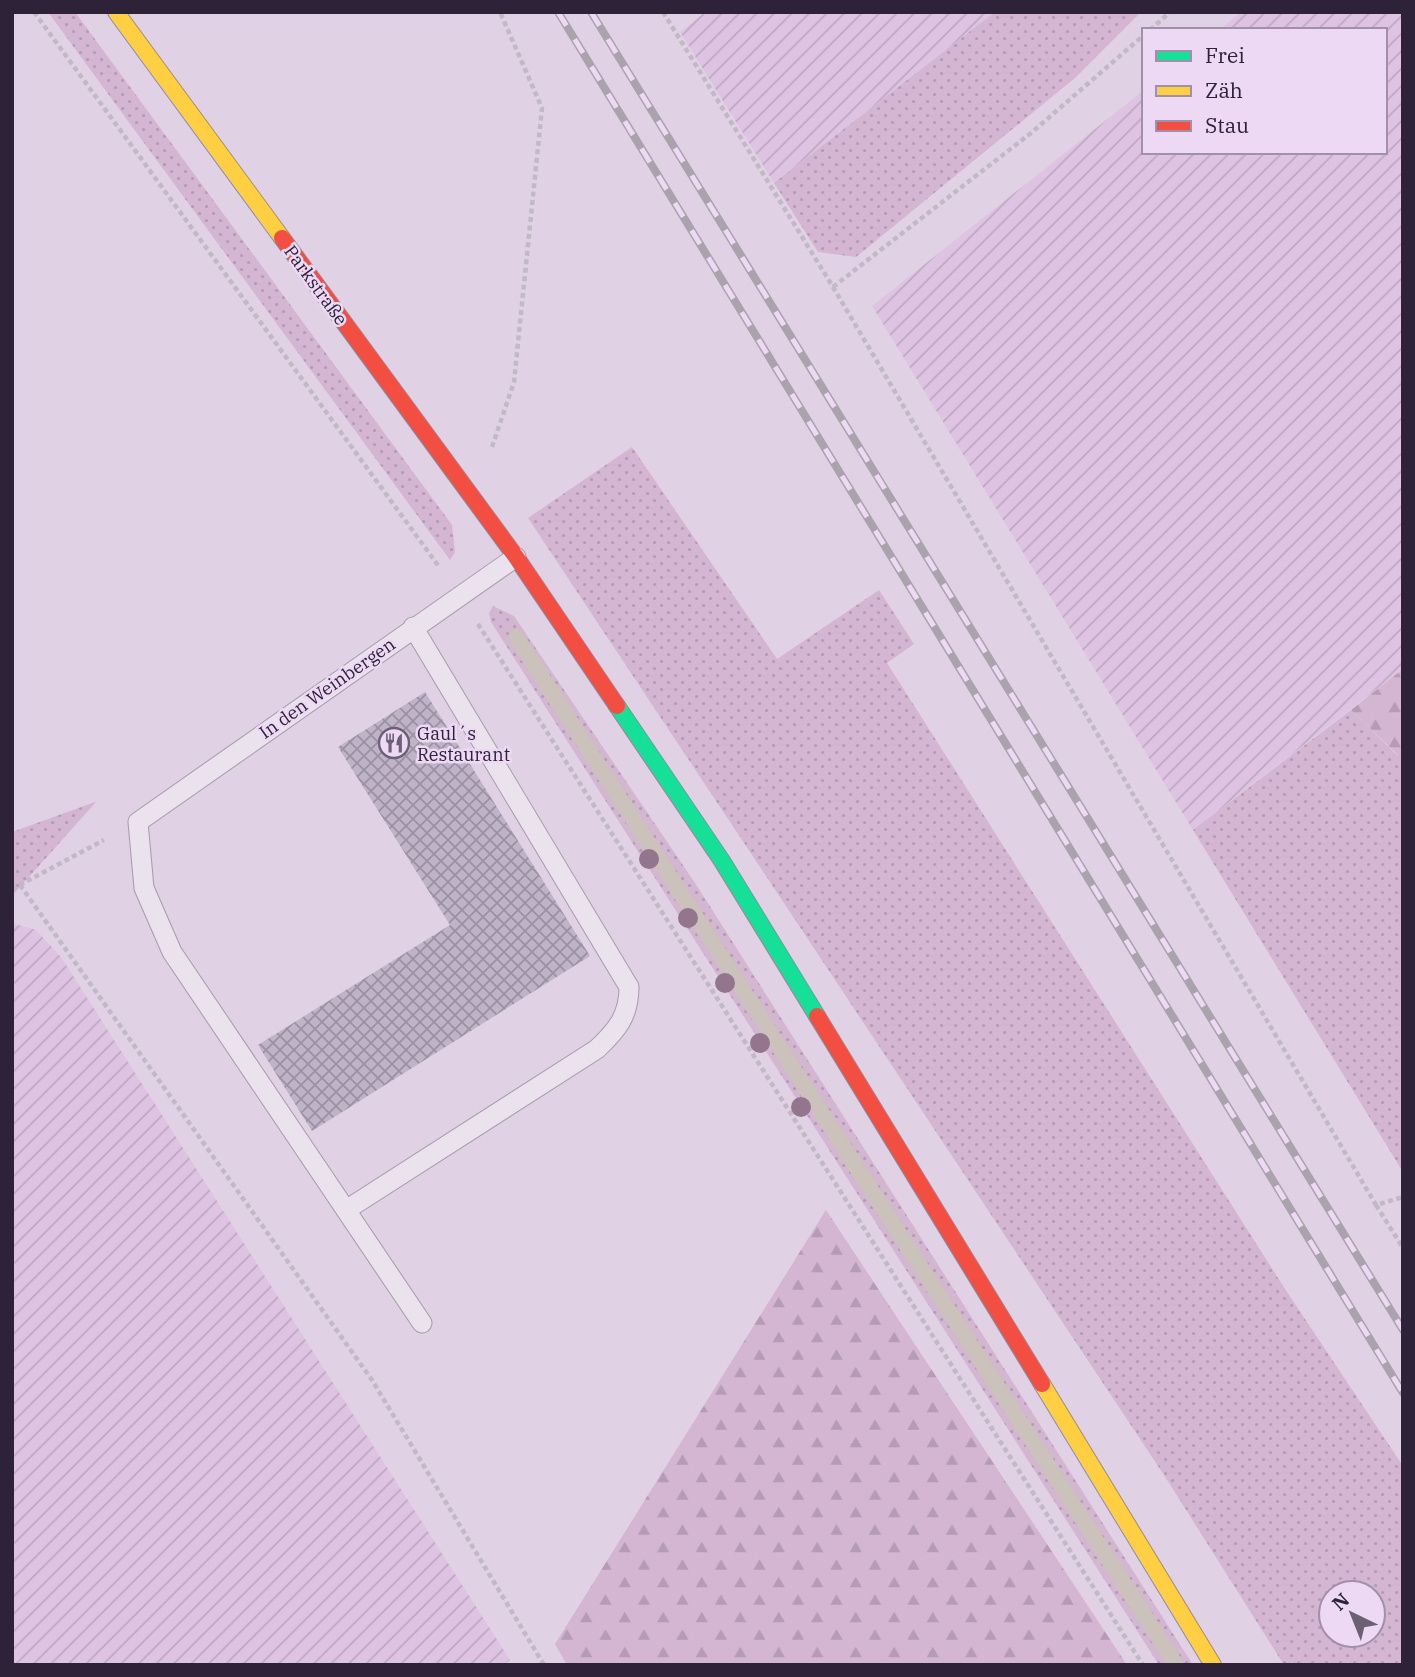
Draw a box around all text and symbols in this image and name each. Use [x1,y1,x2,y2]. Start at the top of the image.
legend [1142,28,1387,154]
text: Frei [1205,41,1245,69]
text: Zäh [1205,76,1243,104]
text: Stau [1205,111,1249,139]
street label: Parkstraße [279,241,353,329]
street label: In den Weinbergen [254,632,400,744]
place label: Gaul´s Restaurant [417,722,510,766]
restaurant icon: Gaul´s Restaurant [377,726,411,760]
north arrow [1317,1579,1387,1649]
text: N [1327,1588,1354,1615]

